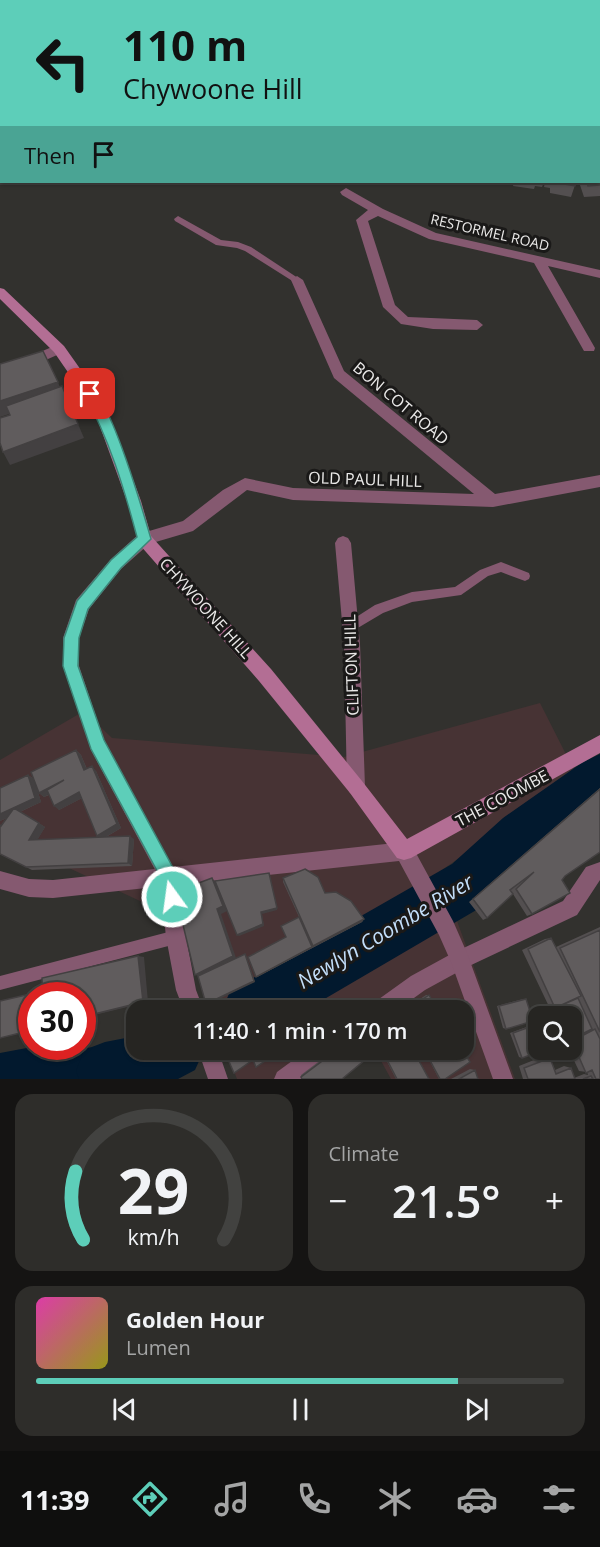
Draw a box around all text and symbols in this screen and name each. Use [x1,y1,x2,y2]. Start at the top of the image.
text: 110 m [123,16,247,73]
icon: left [24,24,102,102]
text: Chywoone Hill [123,70,303,107]
icon: arrive [87,138,120,171]
text: Then [24,140,75,170]
street label: RESTORMEL ROAD [429,209,551,255]
street label: BON COT ROAD [349,356,453,450]
pin [64,368,115,419]
icon: arrive [73,377,106,410]
street label: OLD PAUL HILL [308,466,422,492]
street label: CHYWOONE HILL [155,553,257,663]
street label: CLIFTON HILL [338,614,364,716]
street label: THE COOMBE [452,764,552,832]
position arrow [140,865,204,929]
water label: Newlyn Coombe River [292,867,479,995]
speed limit sign: 30 [18,982,96,1060]
map controls [528,1006,582,1060]
button: search [528,1006,582,1060]
text: 11:40 · 1 min · 170 m [192,1015,408,1045]
text: Climate [329,1140,399,1167]
text: 29 [118,1147,189,1232]
text: 21.5° [392,1170,501,1231]
text: − [329,1178,347,1223]
text: + [545,1178,564,1223]
text: km/h [128,1222,180,1251]
text: Golden Hour [126,1304,264,1334]
text: Lumen [126,1334,191,1361]
icon: previous [108,1393,141,1426]
icon: pause [284,1393,317,1426]
icon: next [460,1393,493,1426]
icon: directions [129,1478,171,1520]
icon: music [211,1478,253,1520]
icon: phone [293,1478,335,1520]
icon: climate [374,1478,416,1520]
icon: car [456,1478,498,1520]
icon: filters [538,1478,580,1520]
text: 11:39 [20,1481,89,1518]

